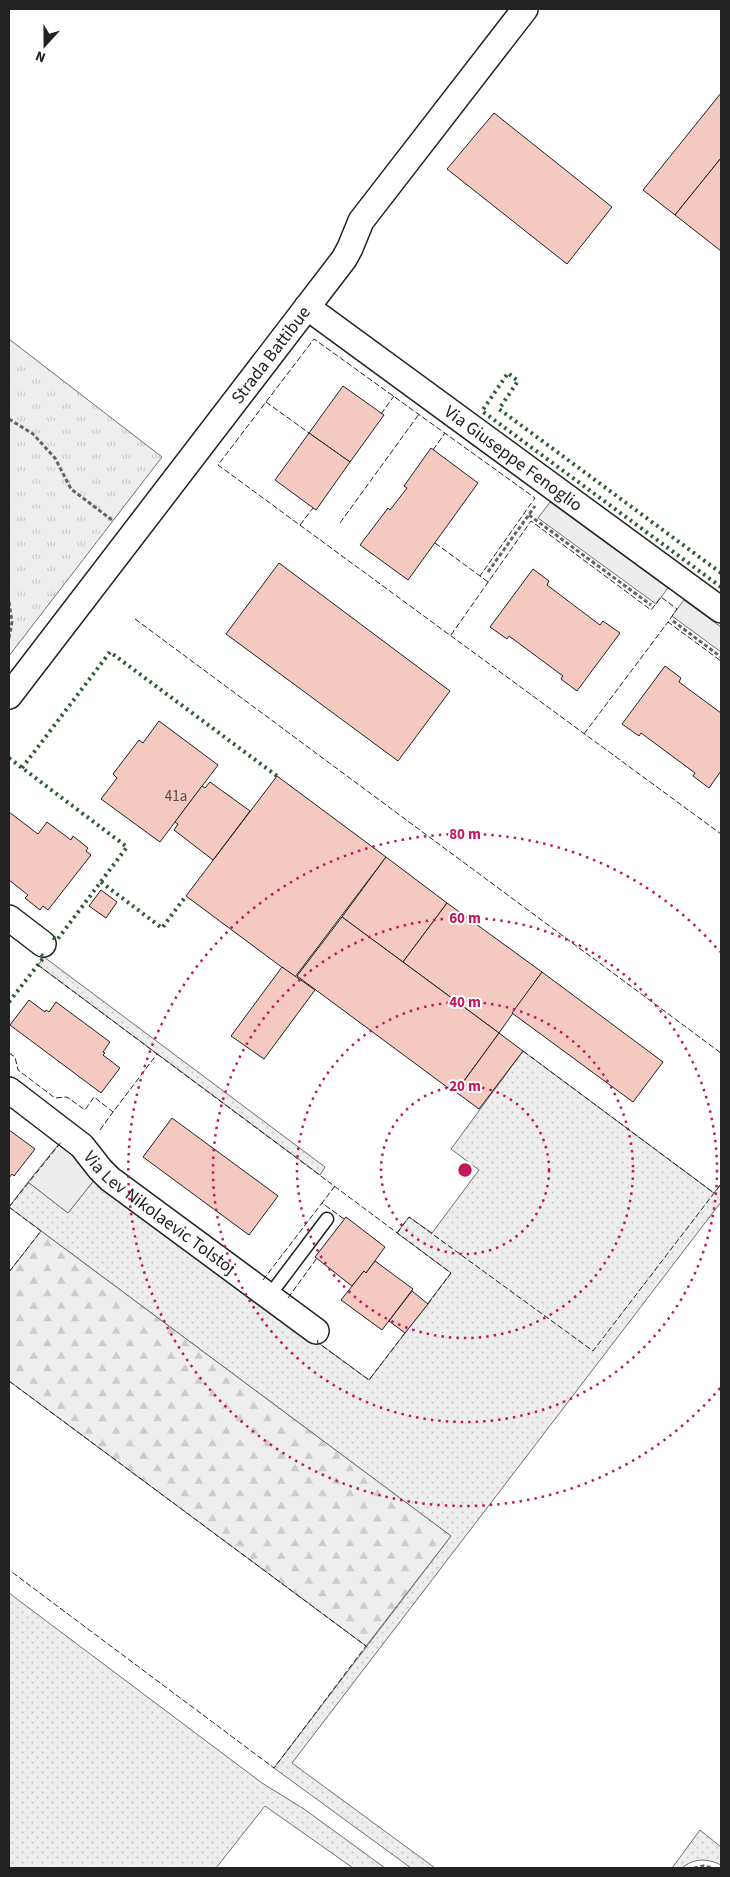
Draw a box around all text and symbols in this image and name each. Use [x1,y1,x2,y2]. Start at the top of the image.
north arrow [20,20,70,70]
text: N [33,45,49,67]
street label: Strada Battibue [225,301,316,409]
street label: Via Giuseppe Fenoglio [439,399,588,517]
house number: 41a [165,786,187,807]
text: 80 m [449,824,481,845]
text: 60 m [449,908,481,929]
text: 40 m [449,992,481,1013]
text: 20 m [449,1076,481,1097]
street label: Via Lev Nikolaevic Tolstoj [78,1145,241,1280]
centre of rings [456,1161,474,1179]

